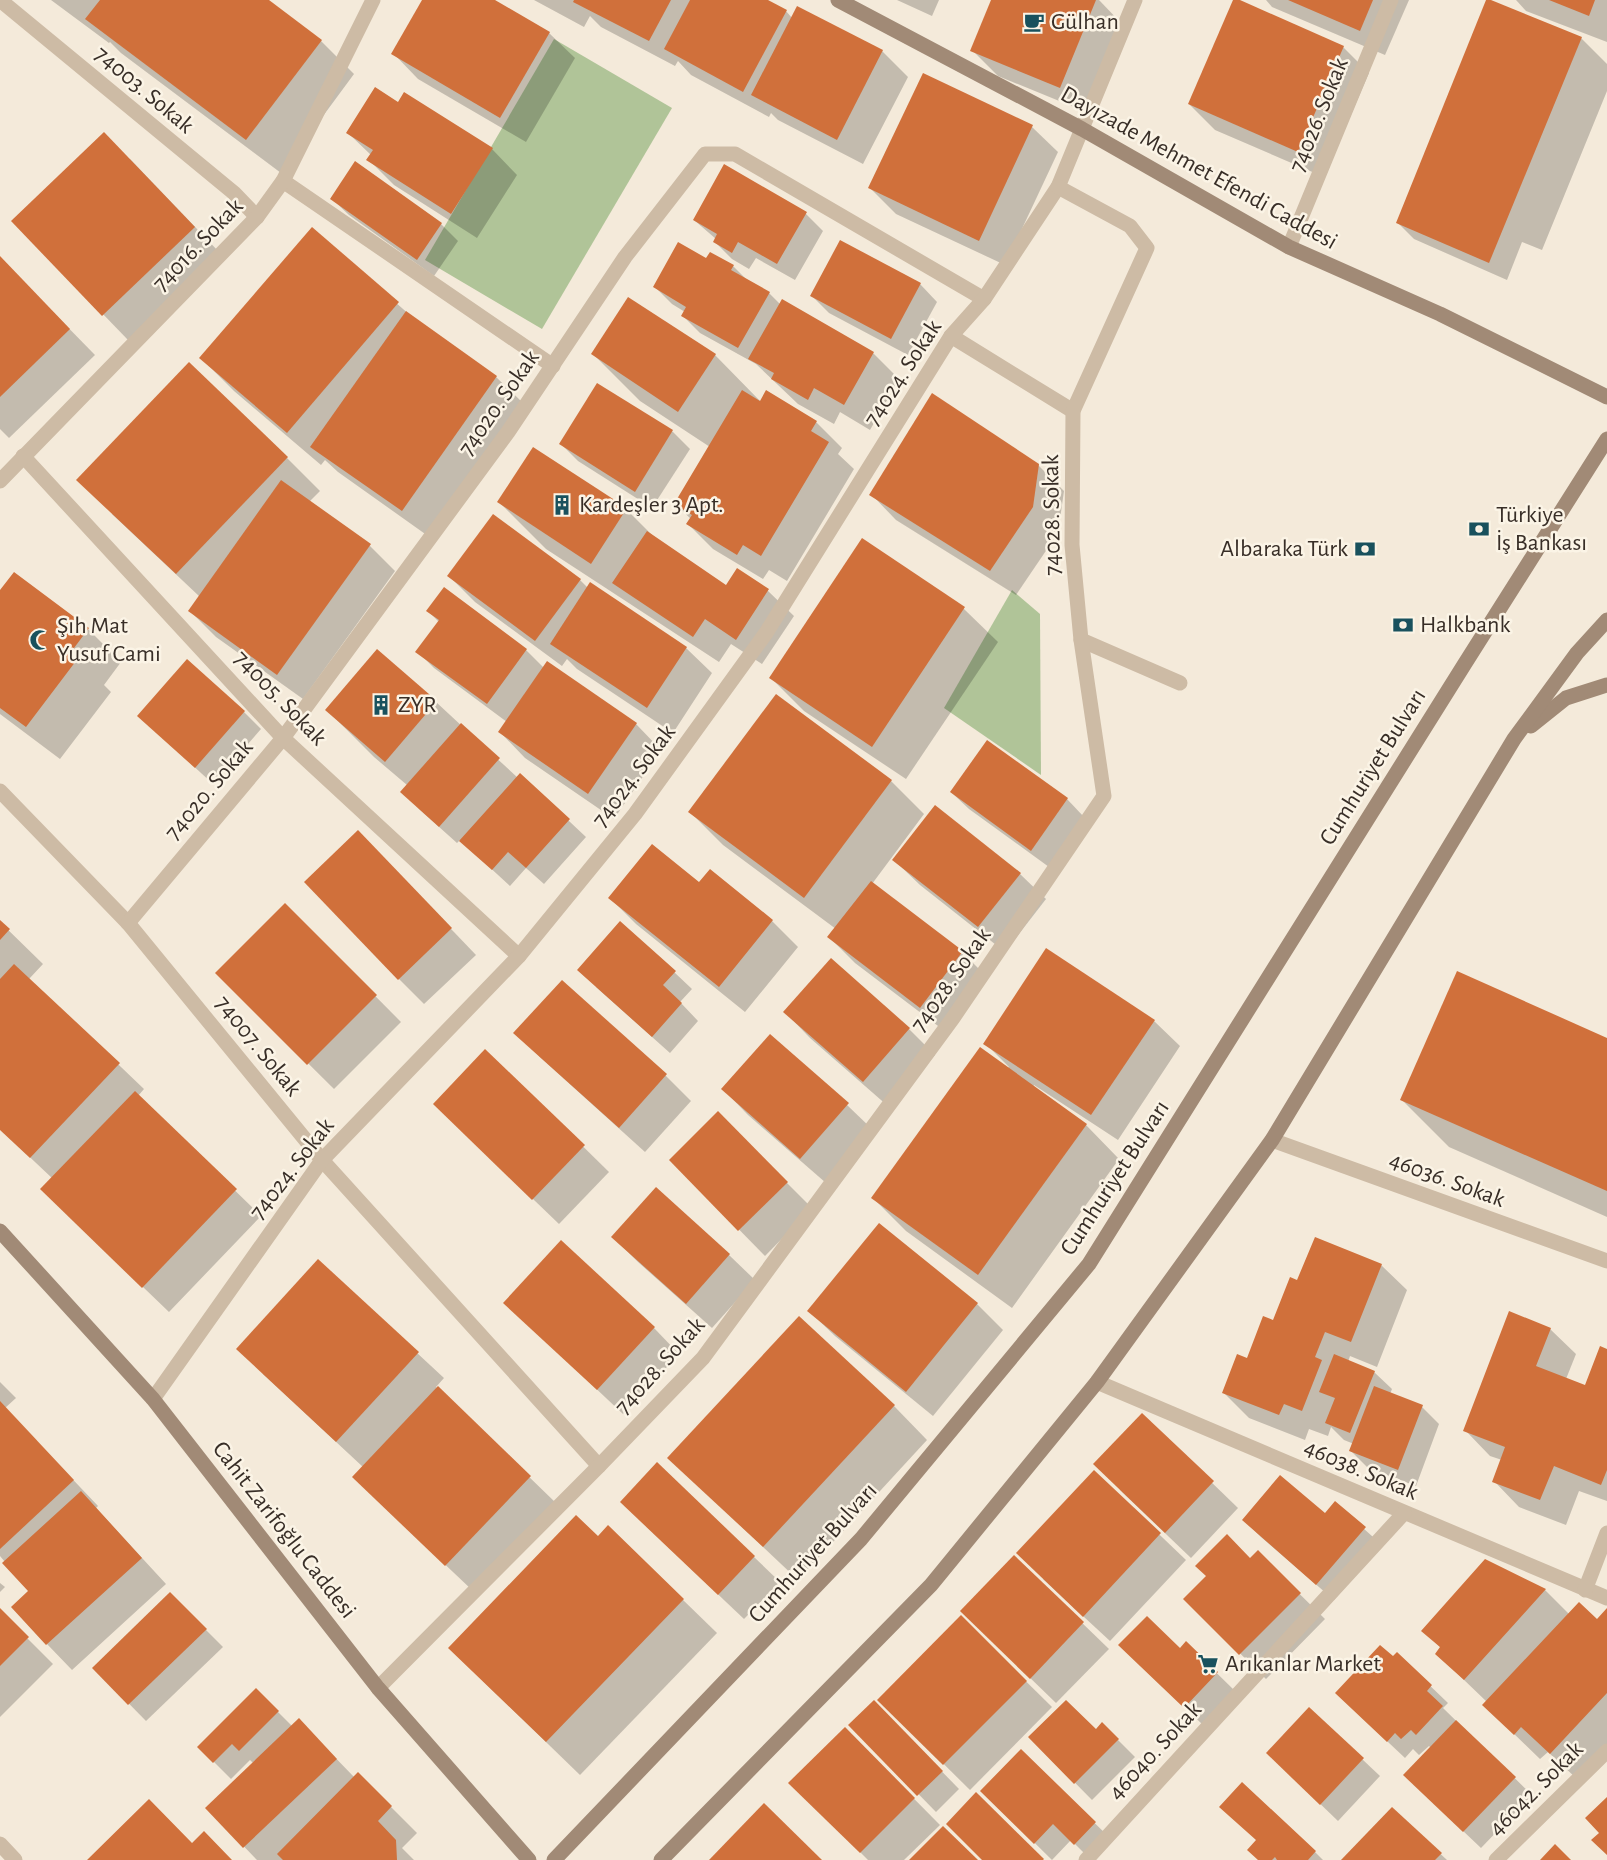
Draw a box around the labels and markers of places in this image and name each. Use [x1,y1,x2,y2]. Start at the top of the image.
cafe icon: Gülhan [1022,10,1046,34]
place label: Gülhan [1051,10,1119,34]
building icon: Kardeşler 3 Apt. [550,493,574,517]
place label: Kardeşler 3 Apt. [579,493,723,517]
place label: Türkiye İş Bankası [1496,503,1587,555]
bank icon: Türkiye İş Bankası [1467,517,1491,541]
place label: Albaraka Türk [1220,537,1348,561]
bank icon: Albaraka Türk [1353,537,1377,561]
bank icon: Halkbank [1391,613,1415,637]
place label: Halkbank [1420,613,1510,637]
place label: Şıh Mat Yusuf Cami [57,614,161,666]
mosque icon: Şıh Mat Yusuf Cami [28,628,52,652]
building icon: ZYR [369,693,393,717]
place label: ZYR [398,693,437,717]
supermarket icon: Arıkanlar Market [1196,1652,1220,1676]
place label: Arıkanlar Market [1225,1652,1381,1676]

